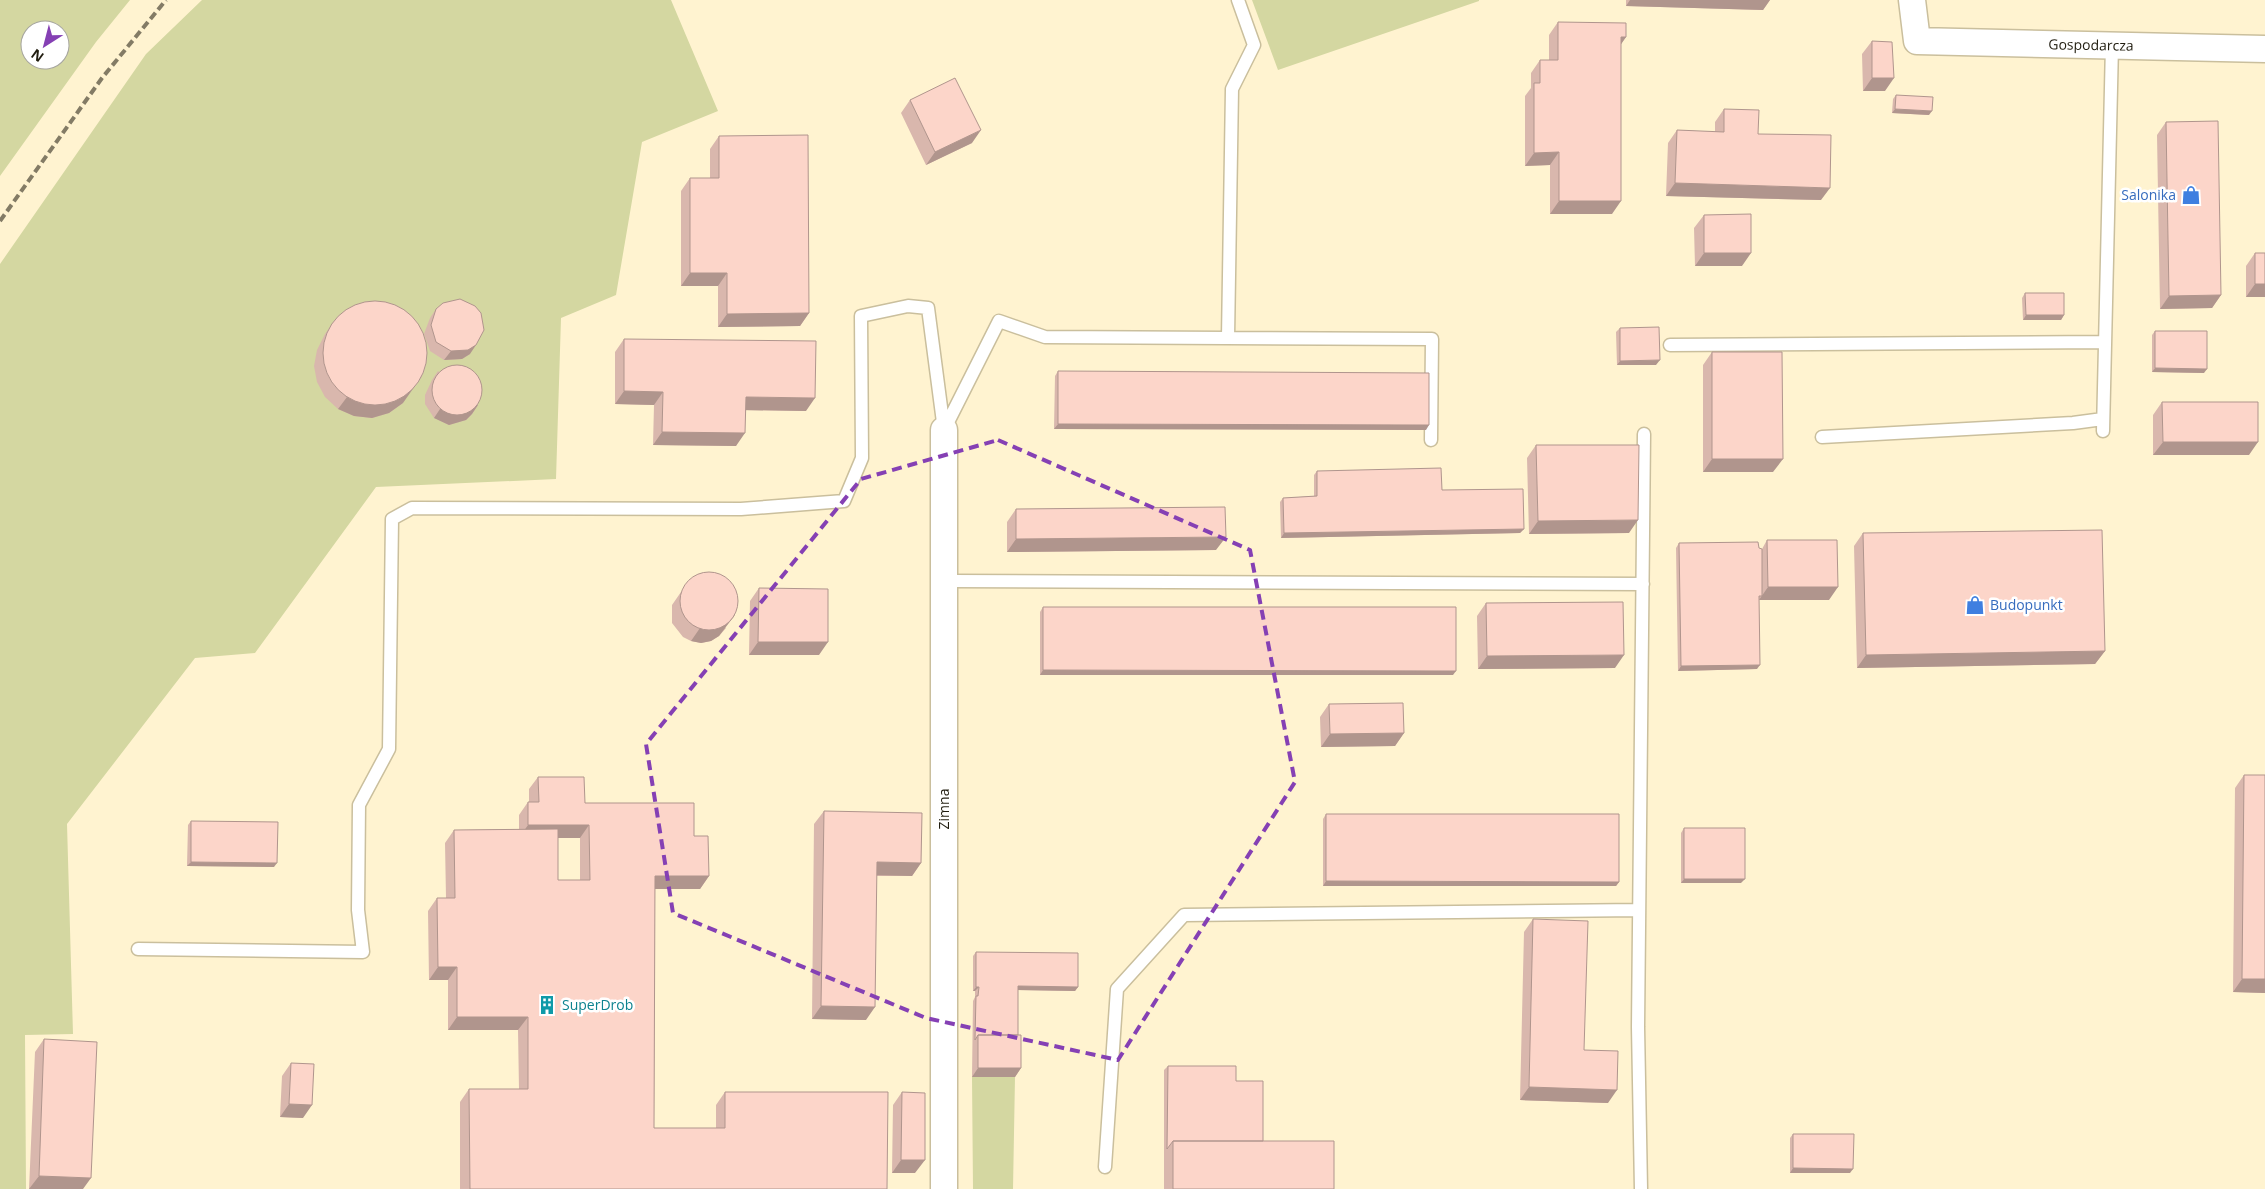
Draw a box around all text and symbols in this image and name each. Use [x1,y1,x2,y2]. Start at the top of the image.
north arrow [20,20,70,70]
street label: Gospodarcza [2048,34,2134,55]
text: N [27,45,47,67]
shop icon: Salonika [2180,184,2202,206]
place label: Salonika [2121,185,2176,204]
shop icon: Budopunkt [1964,594,1986,616]
place label: Budopunkt [1990,595,2063,614]
street label: Zimna [934,789,953,829]
building icon: SuperDrob [536,994,558,1016]
place label: SuperDrob [562,995,633,1014]

